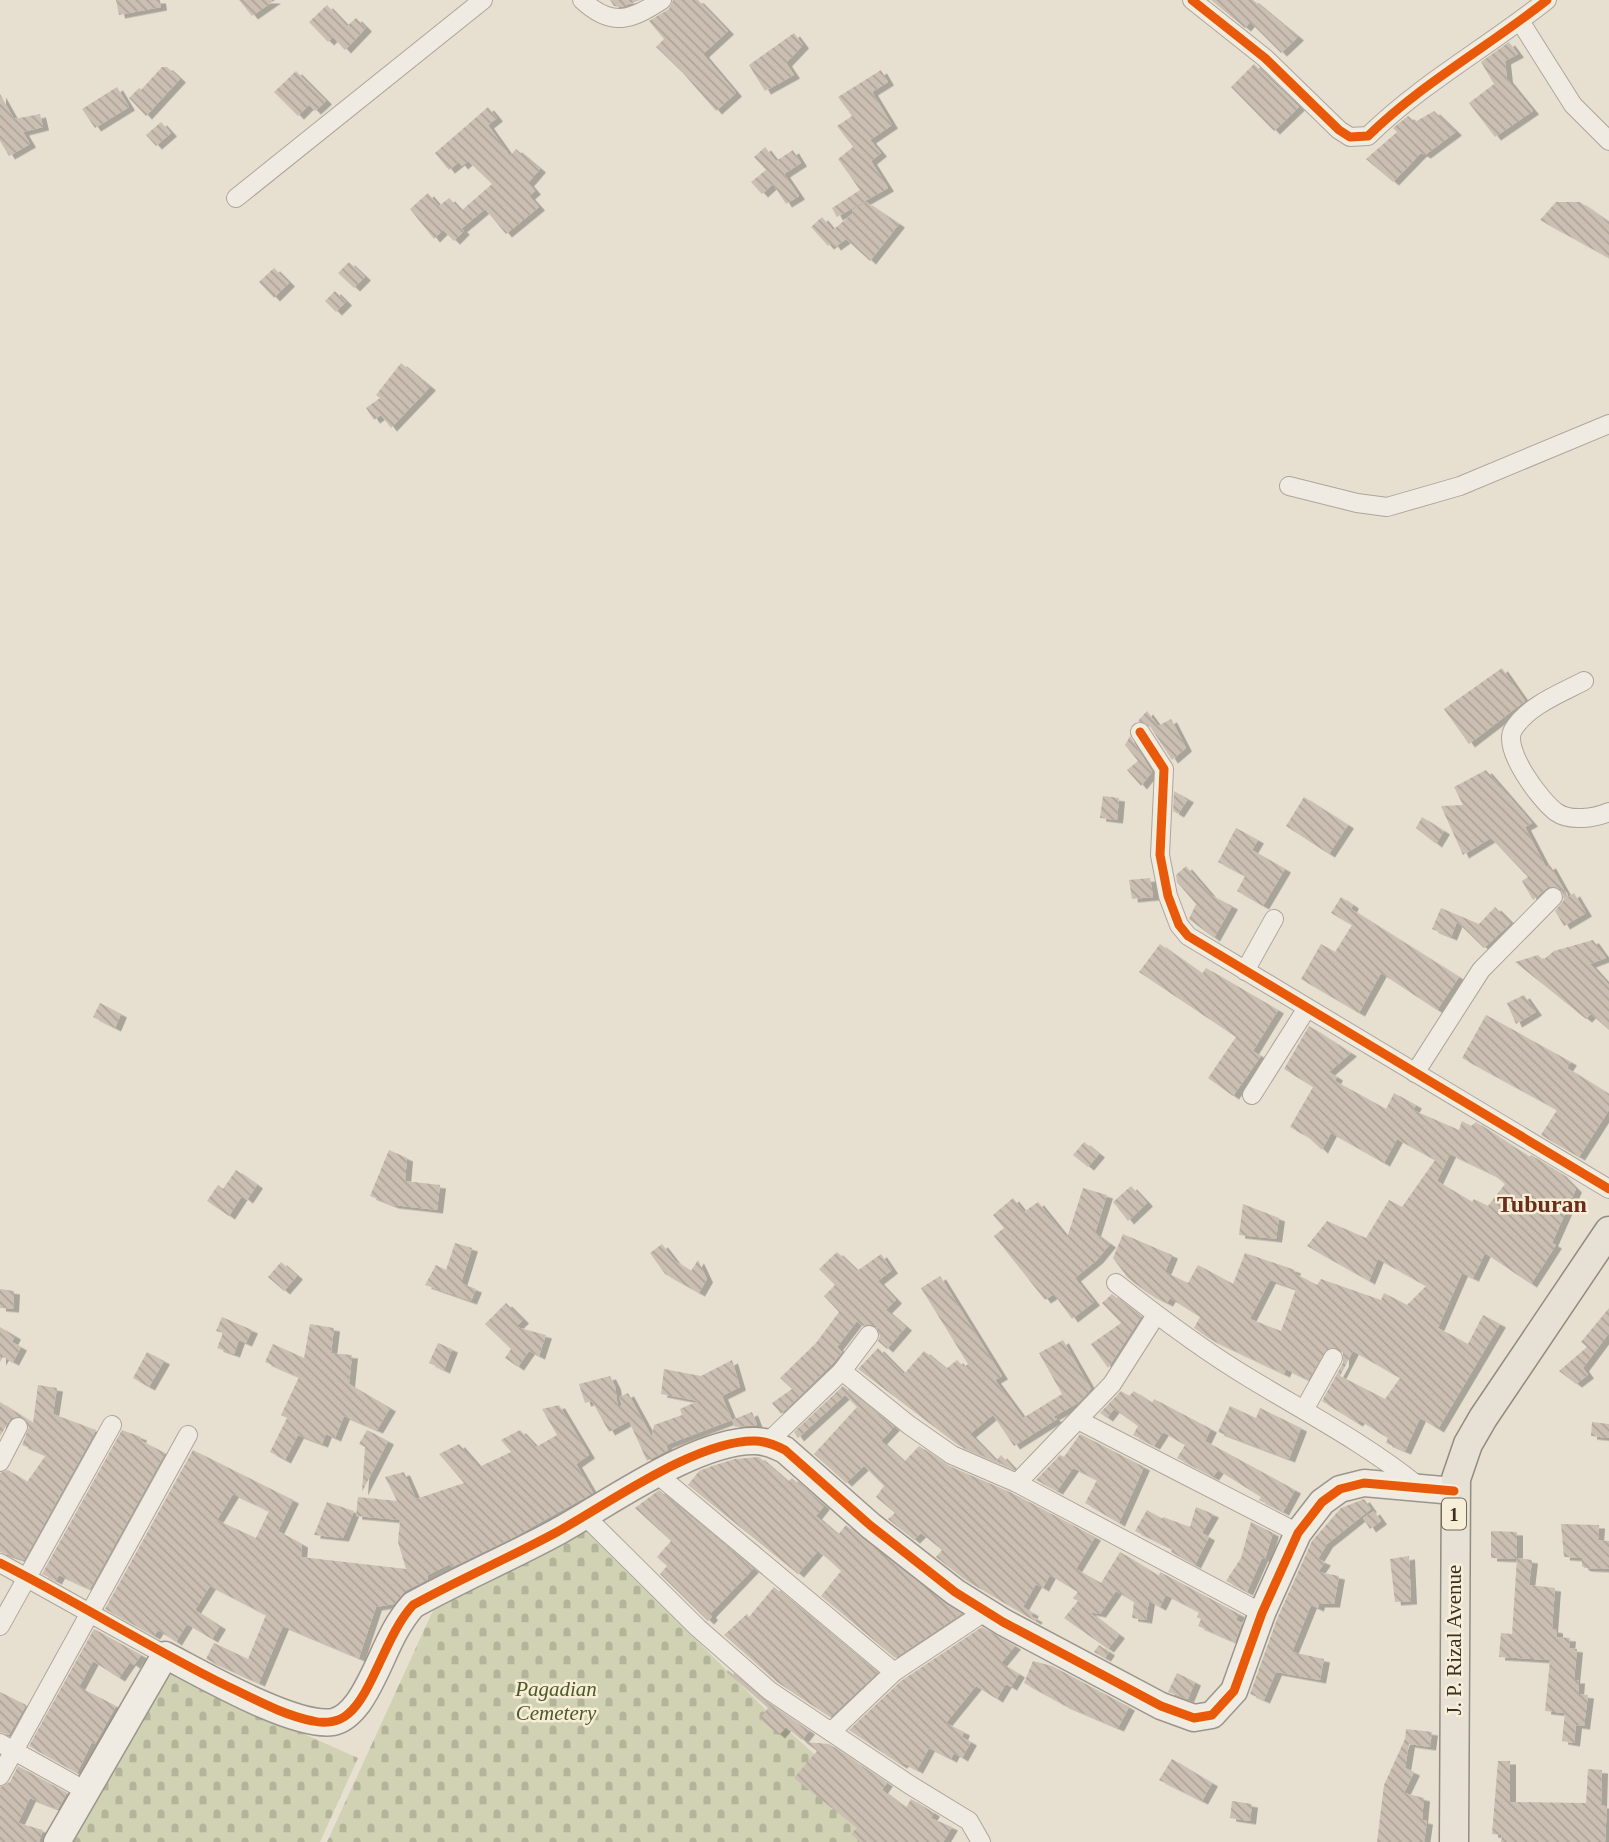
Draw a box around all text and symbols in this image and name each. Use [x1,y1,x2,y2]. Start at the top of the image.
district label: Tuburan [1497,1191,1587,1217]
road number: 1 [1442,1498,1466,1530]
street label: J. P. Rizal Avenue [1442,1565,1466,1715]
park label: Pagadian Cemetery [514,1677,597,1725]

